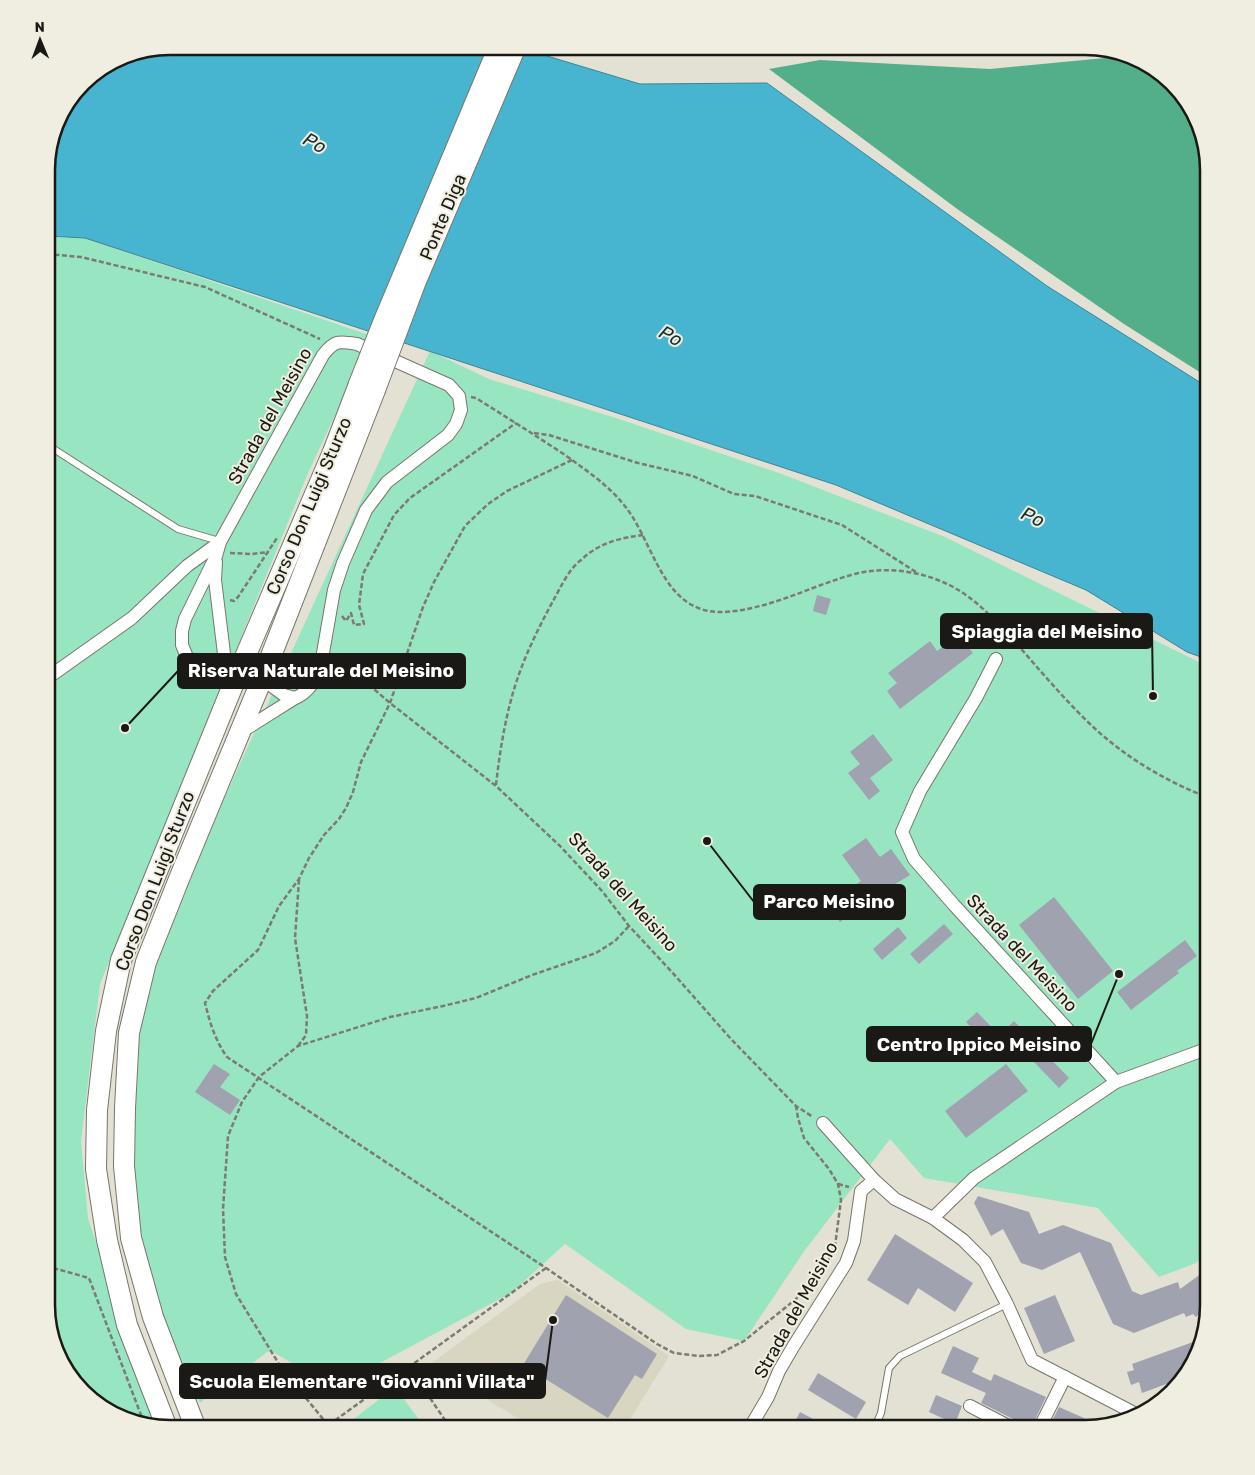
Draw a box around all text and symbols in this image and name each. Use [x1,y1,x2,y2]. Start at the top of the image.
north arrow [15,15,65,65]
text: N [35,19,45,36]
water label: Po [299,127,331,159]
street label: Ponte Diga [415,171,471,263]
water label: Po [655,320,687,352]
street label: Strada del Meisino [223,344,317,488]
street label: Corso Don Luigi Sturzo [262,414,356,598]
water label: Po [1018,502,1048,532]
callout: Spiaggia del Meisino [941,614,1152,648]
text: Spiaggia del Meisino [952,620,1143,643]
callout: Riserva Naturale del Meisino [178,654,465,688]
text: Riserva Naturale del Meisino [188,659,454,682]
street label: Corso Don Luigi Sturzo [111,788,199,974]
street label: Strada del Meisino [564,828,682,956]
callout: Parco Meisino [754,885,905,919]
text: Parco Meisino [763,890,895,913]
street label: Strada del Meisino [962,890,1082,1016]
callout: Centro Ippico Meisino [867,1027,1091,1061]
text: Centro Ippico Meisino [877,1033,1081,1056]
street label: Strada del Meisino [749,1238,843,1382]
callout: Scuola Elementare "Giovanni Villata" [180,1364,545,1398]
text: Scuola Elementare "Giovanni Villata" [189,1370,535,1393]

